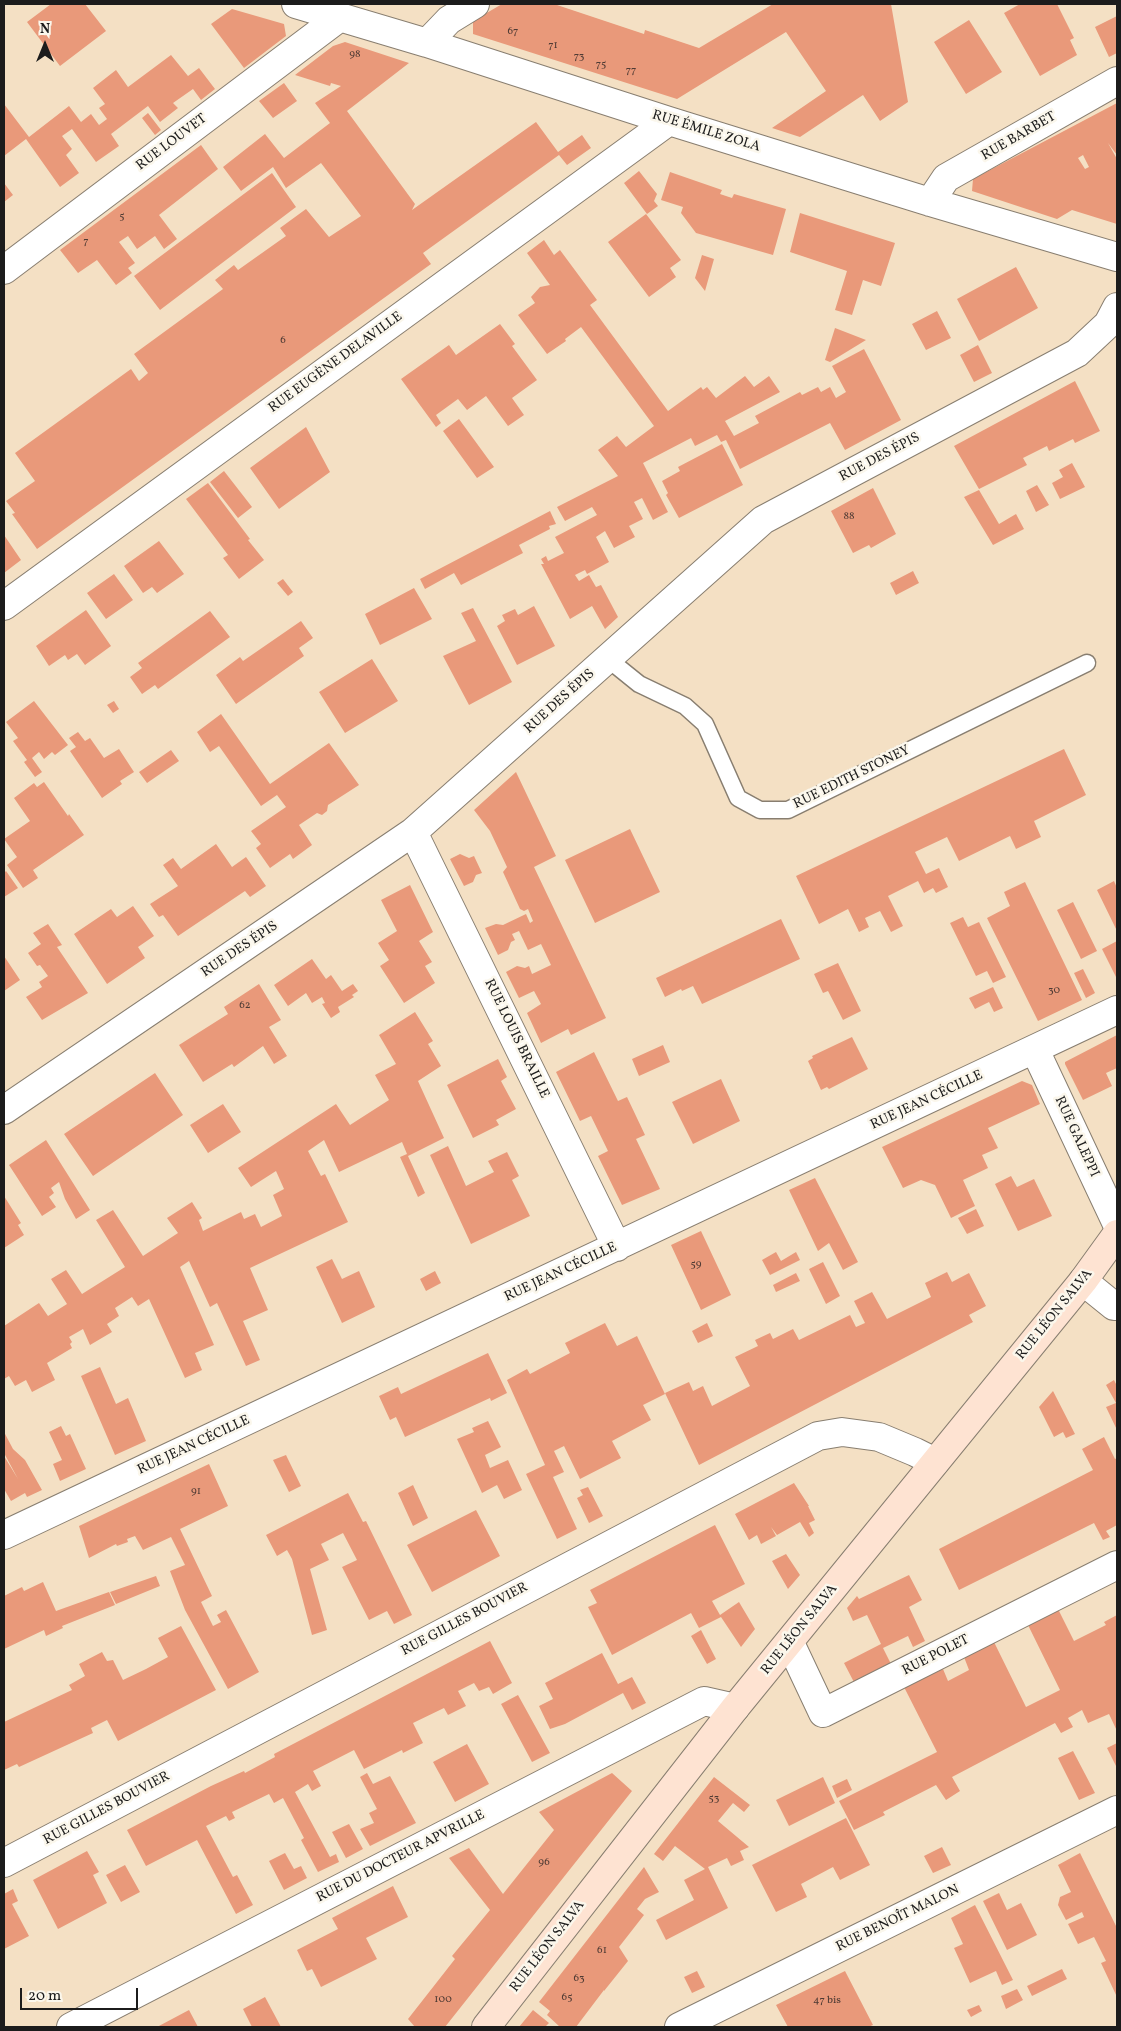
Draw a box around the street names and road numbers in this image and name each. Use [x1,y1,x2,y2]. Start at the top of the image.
street label: RUE ÉMILE ZOLA [650,108,762,156]
street label: RUE BARBET [979,109,1059,165]
street label: RUE LOUVET [134,111,210,175]
street label: RUE EUGÈNE DELAVILLE [266,309,406,417]
street label: RUE DES ÉPIS [837,430,923,486]
street label: RUE DES ÉPIS [521,666,599,738]
street label: RUE EDITH STONEY [791,743,913,813]
street label: RUE DES ÉPIS [199,918,281,982]
street label: RUE LOUIS BRAILLE [480,977,552,1101]
street label: RUE JEAN CÉCILLE [868,1068,986,1134]
street label: RUE GALEPPI [1050,1094,1102,1180]
street label: RUE JEAN CÉCILLE [502,1240,620,1306]
street label: RUE LÉON SALVA [1013,1266,1097,1364]
street label: RUE JEAN CÉCILLE [135,1413,253,1479]
street label: RUE GILLES BOUVIER [399,1579,531,1661]
street label: RUE LÉON SALVA [758,1581,842,1679]
street label: RUE POLET [900,1632,972,1680]
street label: RUE GILLES BOUVIER [41,1768,173,1850]
street label: RUE DU DOCTEUR APVRILLE [314,1807,488,1907]
street label: RUE BENOÎT MALON [834,1882,962,1956]
street label: RUE LÉON SALVA [507,1898,589,1996]

